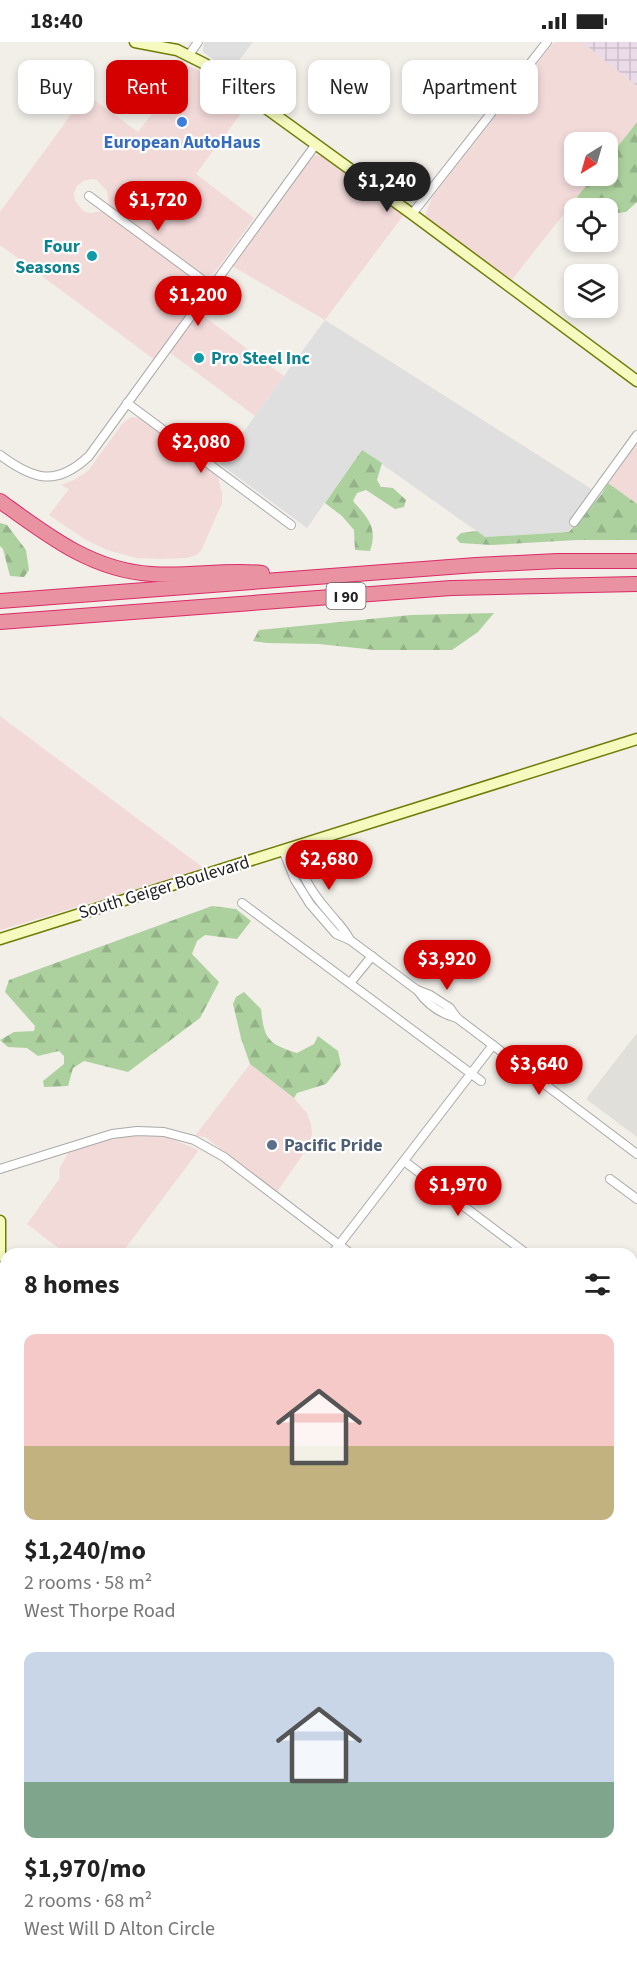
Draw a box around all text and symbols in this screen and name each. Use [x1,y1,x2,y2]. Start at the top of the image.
text: 18:40 [30,5,83,37]
chip: Buy [18,60,94,114]
chip: Rent [106,60,188,114]
chip: Filters [200,60,296,114]
chip: New [308,60,390,114]
chip: Apartment [402,60,538,114]
marker: European AutoHaus [175,115,189,129]
place label: European AutoHaus [104,130,260,155]
north arrow [564,132,618,186]
map controls [564,132,618,318]
pin: $1,240 [338,162,436,213]
text: $1,240 [358,167,416,195]
pin: $1,720 [109,181,207,232]
text: $1,720 [129,186,187,214]
button: locate [564,198,618,252]
place label: Four Seasons [15,234,81,280]
marker: Four Seasons [85,249,99,263]
button: layers [564,264,618,318]
pin: $1,200 [149,276,247,327]
text: $1,200 [169,281,227,309]
place label: Pro Steel Inc [211,346,310,371]
marker: Pro Steel Inc [192,351,206,365]
pin: $2,080 [152,423,250,474]
text: $2,080 [172,428,230,456]
road number: I 90 [326,583,366,609]
pin: $2,680 [280,840,378,891]
text: $2,680 [300,845,358,873]
street label: South Geiger Boulevard [76,850,253,925]
pin: $3,920 [398,940,496,991]
text: $3,920 [418,945,476,973]
pin: $3,640 [490,1045,588,1096]
text: $3,640 [510,1050,568,1078]
place label: Pacific Pride [284,1133,383,1158]
marker: Pacific Pride [265,1138,279,1152]
pin: $1,970 [409,1166,507,1217]
text: $1,970 [429,1171,487,1199]
text: 8 homes [24,1266,119,1303]
icon: filters [581,1268,614,1301]
icon: home [265,1373,373,1481]
text: $1,240/mo [24,1532,146,1569]
text: 2 rooms · 58 m² [24,1569,152,1597]
text: West Thorpe Road [24,1597,176,1625]
icon: home [265,1691,373,1799]
text: $1,970/mo [24,1850,146,1887]
text: 2 rooms · 68 m² [24,1887,152,1915]
text: West Will D Alton Circle [24,1915,215,1943]

